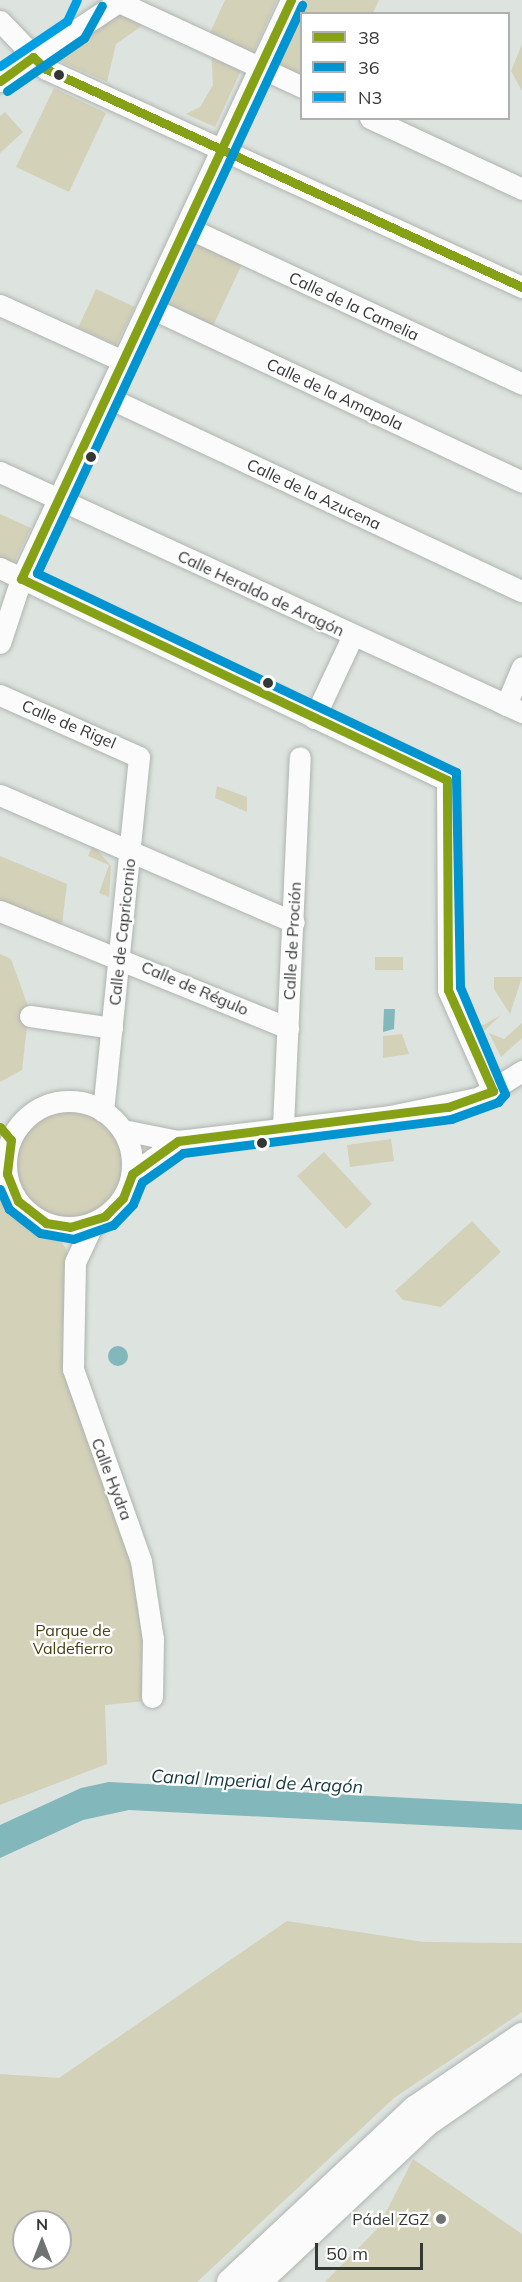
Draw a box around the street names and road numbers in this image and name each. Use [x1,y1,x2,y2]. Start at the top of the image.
street label: Calle de la Camelia [286,267,422,345]
street label: Calle de la Amapola [264,354,406,434]
street label: Calle de la Azucena [244,455,384,533]
street label: Calle Heraldo de Aragón [175,546,347,640]
street label: Calle de Rigel [19,696,119,752]
street label: Calle de Capricornio [105,858,139,1006]
street label: Calle de Proción [279,881,305,1001]
street label: Calle de Régulo [138,957,252,1019]
street label: Calle Hydra [88,1435,136,1523]

